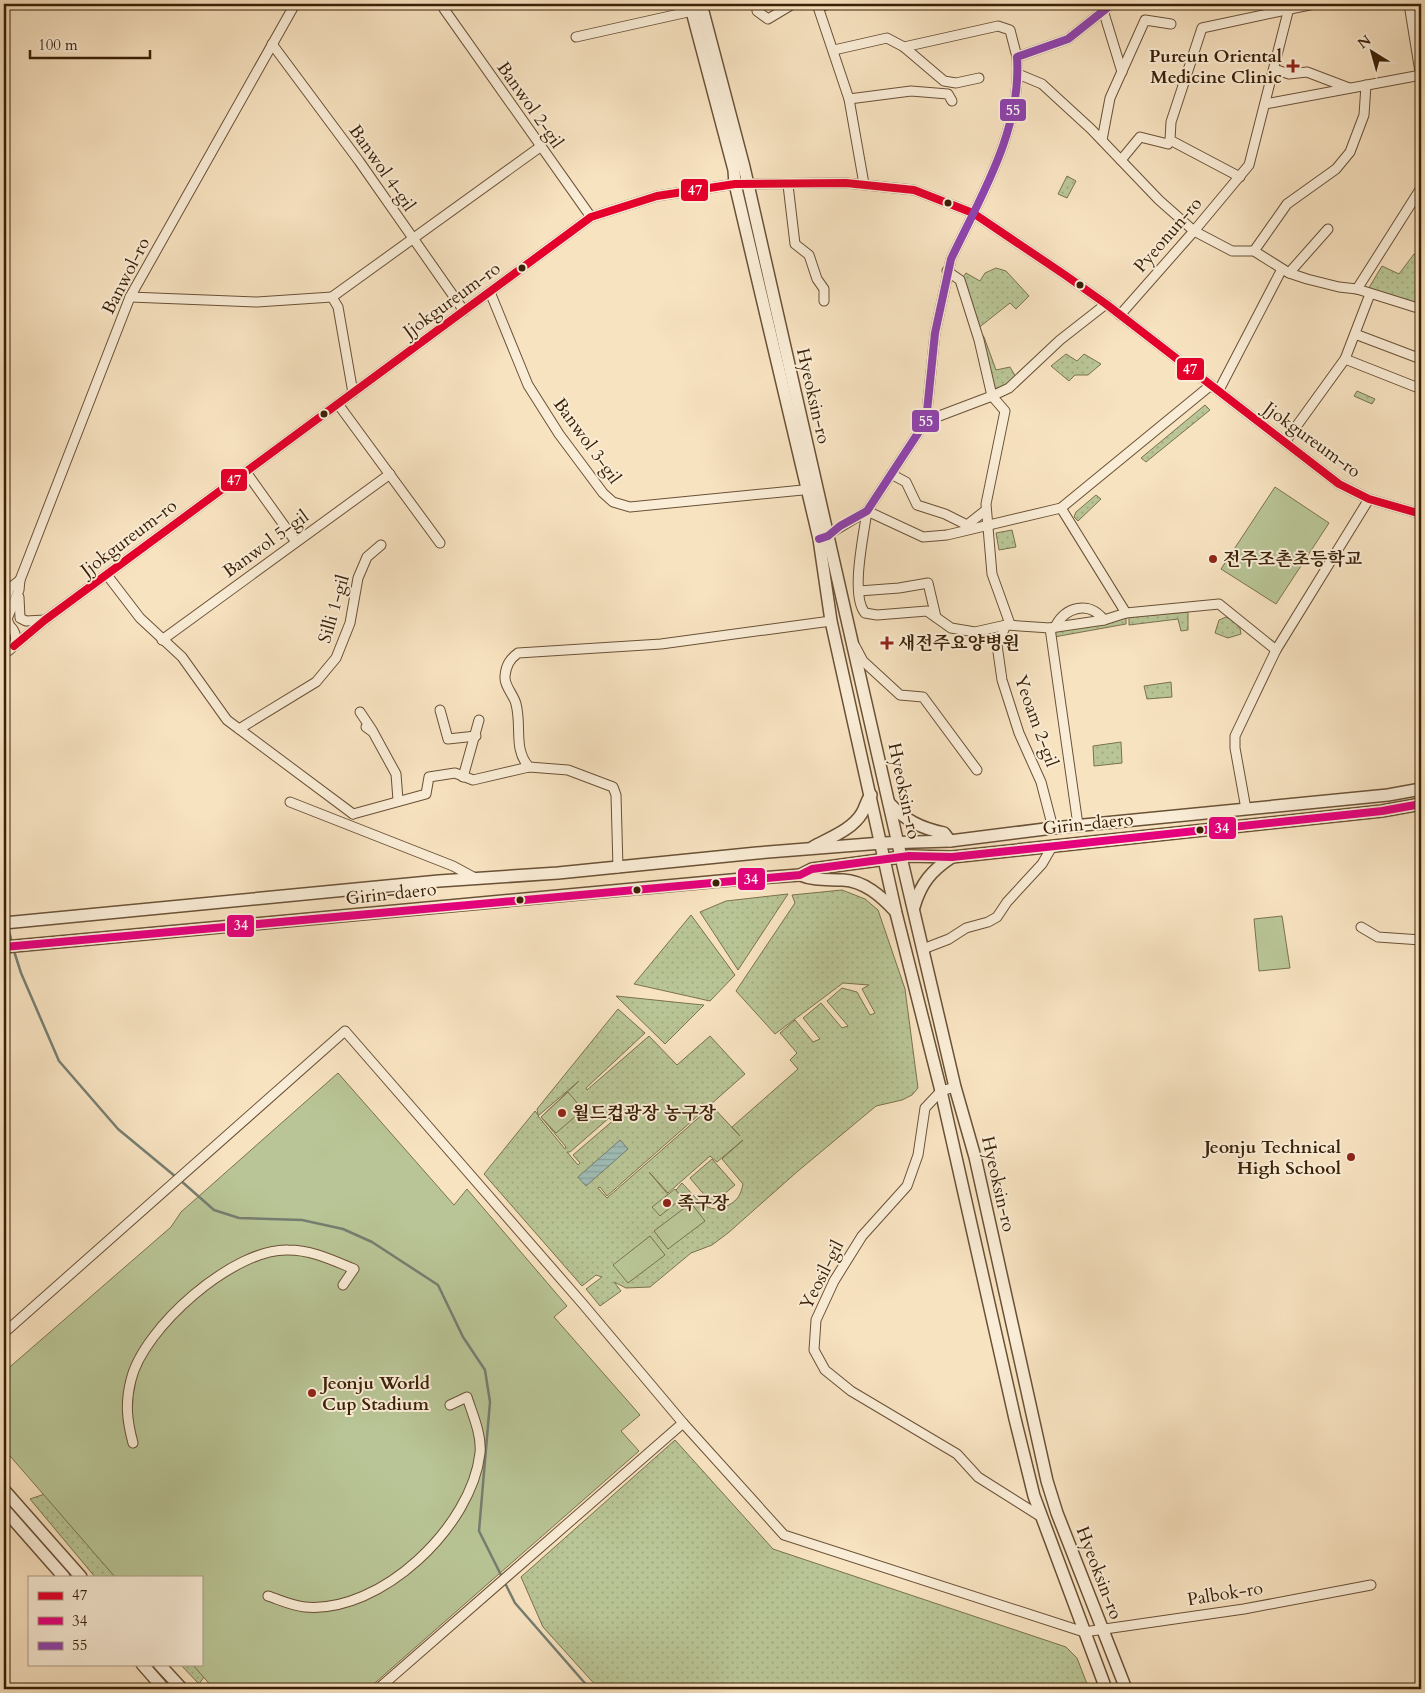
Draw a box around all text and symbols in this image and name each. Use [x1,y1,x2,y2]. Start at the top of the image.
scale bar [30,28,150,60]
north arrow [1348,28,1398,78]
text: N [1354,31,1375,53]
text: 100 m [38,35,78,55]
place label: Pureun Oriental Medicine Clinic [1149,44,1282,90]
street label: Banwol 2-gil [491,57,569,154]
marker: Pureun Oriental Medicine Clinic [1286,59,1300,73]
line badge: 55 [999,98,1027,122]
text: 55 [1006,101,1020,120]
street label: Banwol 4-gil [343,120,421,217]
line badge: 47 [680,178,709,202]
text: 47 [688,181,702,200]
street label: Pyeonun-ro [1128,192,1208,278]
unlabelled marker [943,198,953,208]
street label: Banwol-ro [96,233,156,319]
street label: Jjokgureum-ro [396,256,506,346]
unlabelled marker [517,263,527,273]
unlabelled marker [1075,280,1085,290]
street label: Hyeoksin-ro [790,346,836,447]
line badge: 47 [1176,357,1205,381]
text: 47 [1183,360,1197,379]
street label: Banwol 3-gil [547,393,627,489]
street label: Jjokgureum-ro [1256,394,1366,484]
unlabelled marker [319,409,329,419]
line badge: 55 [911,409,940,433]
text: 55 [919,412,933,431]
line badge: 47 [220,468,248,492]
text: 47 [227,471,241,490]
street label: Jjokgureum-ro [73,493,183,584]
street label: Banwol 5-gil [218,504,314,584]
place label: 전주조촌초등학교 [1223,547,1363,572]
marker: 전주조촌초등학교 [1207,553,1219,565]
street label: Silli 1-gil [312,571,356,646]
place label: 새전주요양병원 [898,631,1020,656]
marker: 새전주요양병원 [880,636,894,650]
street label: Yeoam 2-gil [1008,672,1064,771]
street label: Hyeoksin-ro [882,741,926,842]
street label: Girin-daero [1041,807,1135,841]
line badge: 34 [1208,816,1237,840]
text: 34 [1215,819,1229,838]
unlabelled marker [1195,825,1205,835]
line badge: 34 [737,867,766,891]
text: 34 [744,870,758,889]
street label: Girin-daero [344,877,438,911]
unlabelled marker [711,878,721,888]
unlabelled marker [632,885,642,895]
unlabelled marker [515,895,525,905]
line badge: 34 [226,914,255,938]
text: 34 [234,916,248,935]
place label: 월드컵광장 농구장 [572,1101,717,1126]
marker: 월드컵광장 농구장 [556,1107,568,1119]
street label: Hyeoksin-ro [975,1134,1021,1235]
place label: Jeonju Technical High School [1201,1135,1341,1181]
marker: Jeonju Technical High School [1345,1151,1357,1163]
place label: 족구장 [677,1191,730,1216]
marker: 족구장 [661,1197,673,1209]
street label: Yeosil-gil [794,1236,850,1314]
place label: Jeonju World Cup Stadium [319,1371,431,1417]
marker: Jeonju World Cup Stadium [306,1387,318,1399]
street label: Hyeoksin-ro [1070,1523,1128,1623]
legend [28,1576,202,1666]
street label: Palbok-ro [1185,1576,1265,1612]
text: 47 [72,1585,88,1605]
text: 34 [72,1611,88,1631]
text: 55 [72,1635,87,1655]

